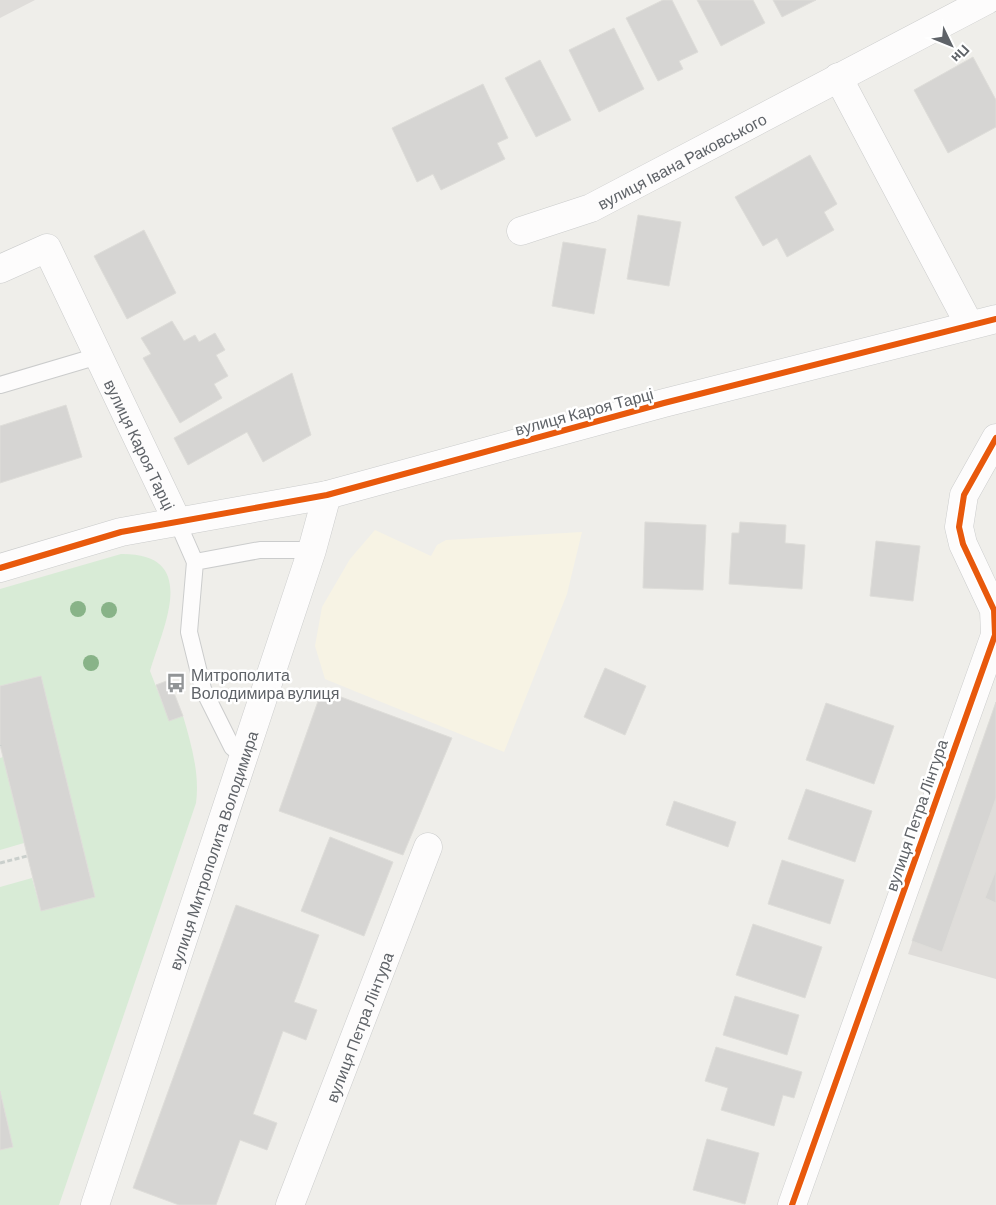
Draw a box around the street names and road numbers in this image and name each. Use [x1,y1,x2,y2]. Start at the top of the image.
street label: вулиця Івана Раковського [594,108,769,213]
street label: вулиця Кароя Тарці [101,376,180,513]
street label: вулиця Кароя Тарці [513,383,655,439]
street label: вулиця Митрополита Володимира [164,728,261,972]
street label: вулиця Петра Лінтура [881,737,951,893]
street label: вулиця Петра Лінтура [321,949,396,1105]

